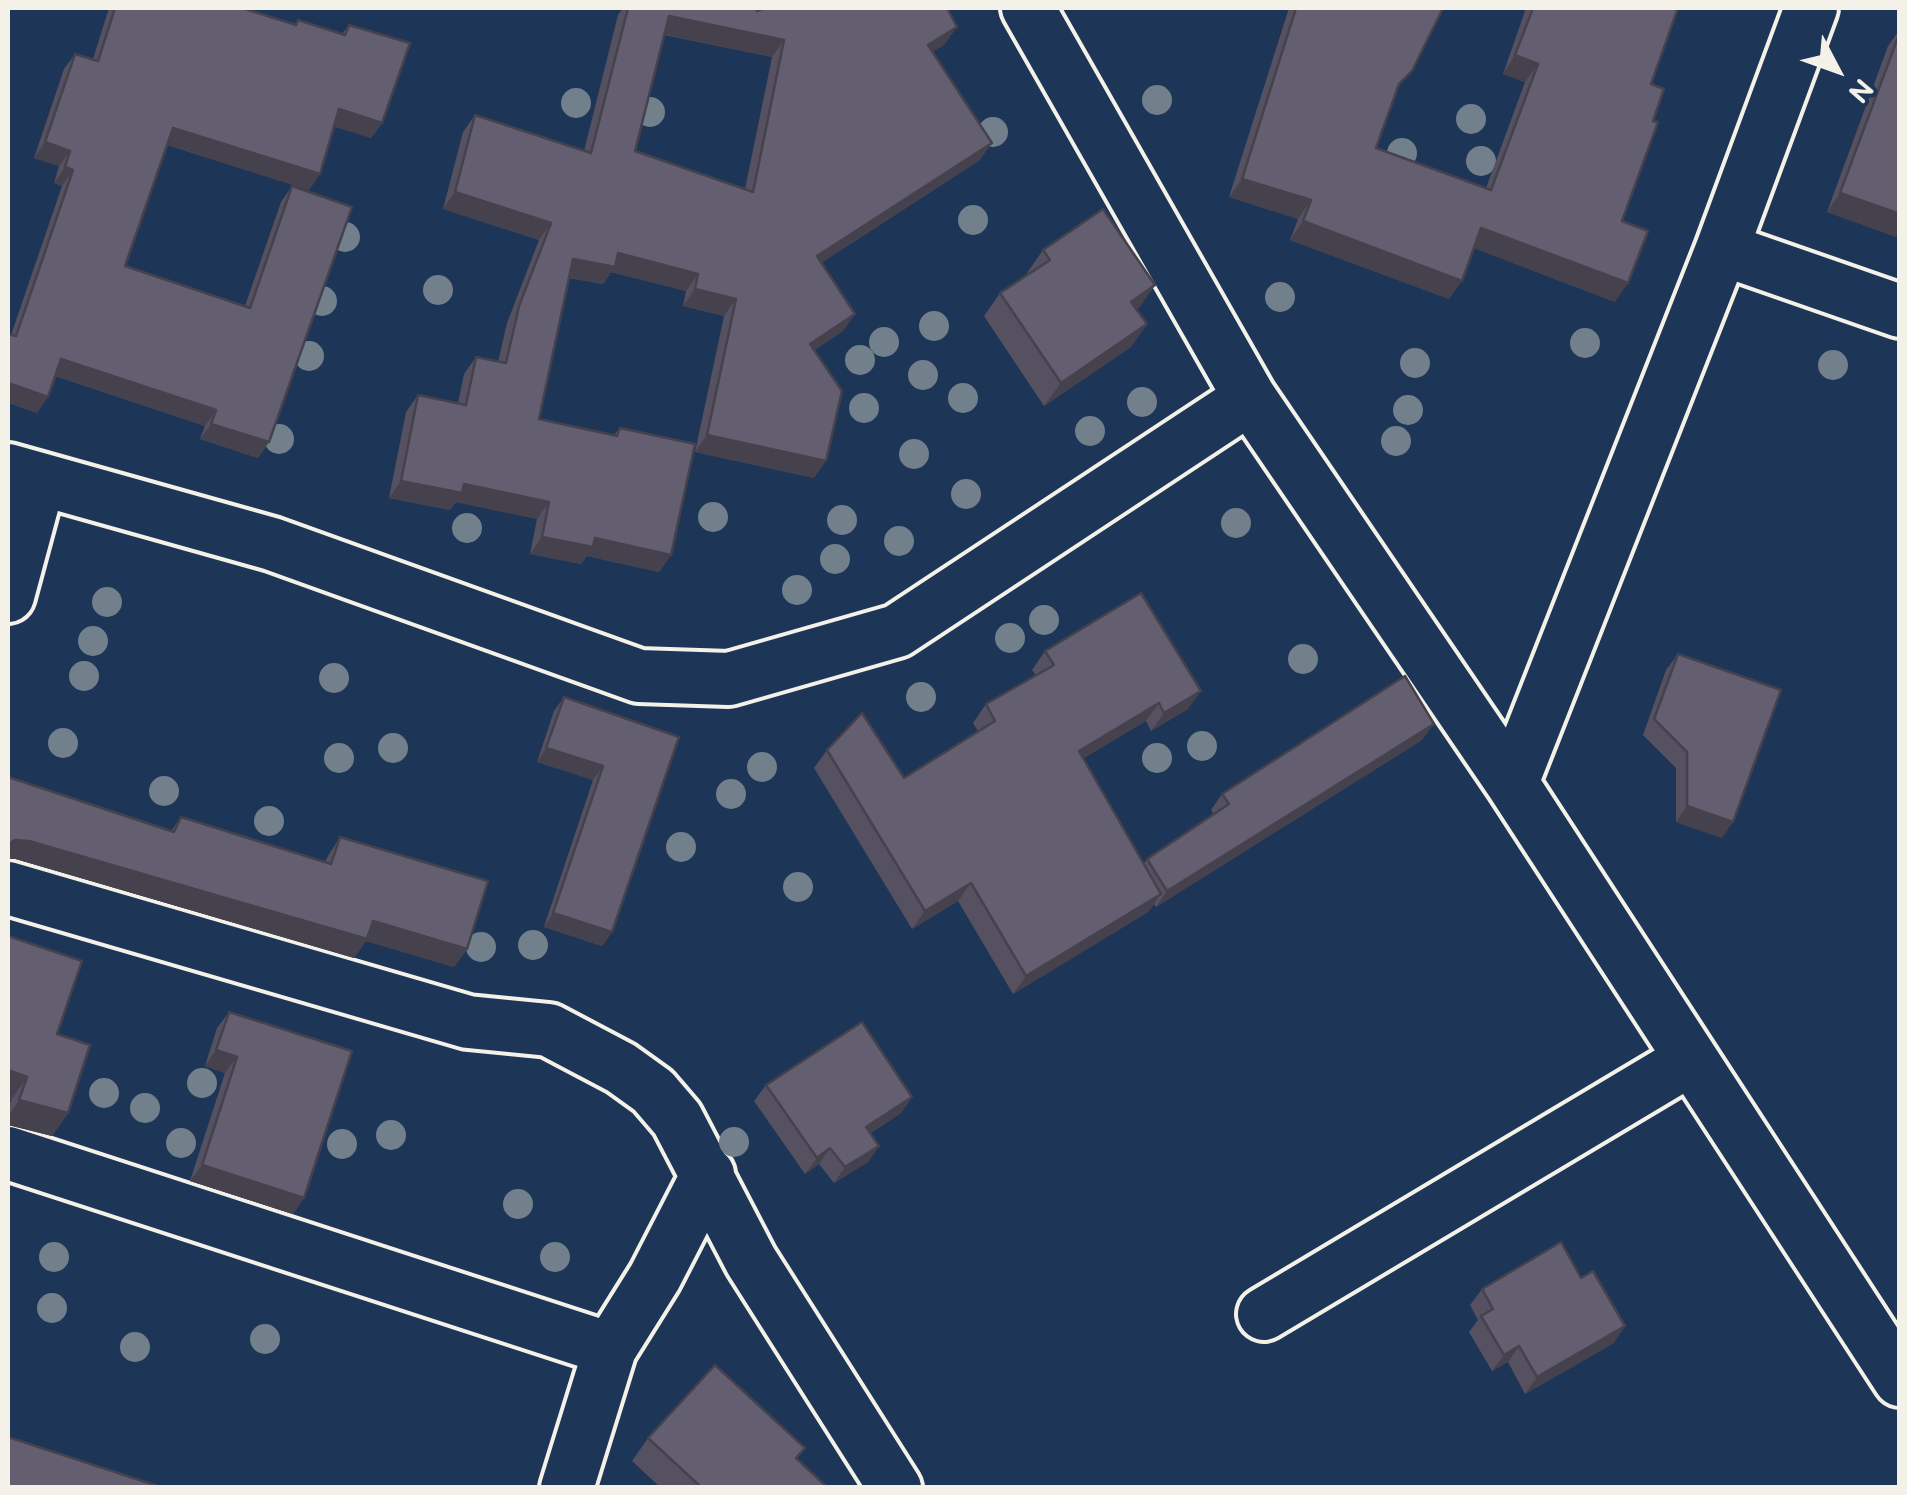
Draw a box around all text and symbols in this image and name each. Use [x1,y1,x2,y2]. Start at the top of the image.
north arrow [1787,20,1887,120]
text: N [1841,71,1879,109]

